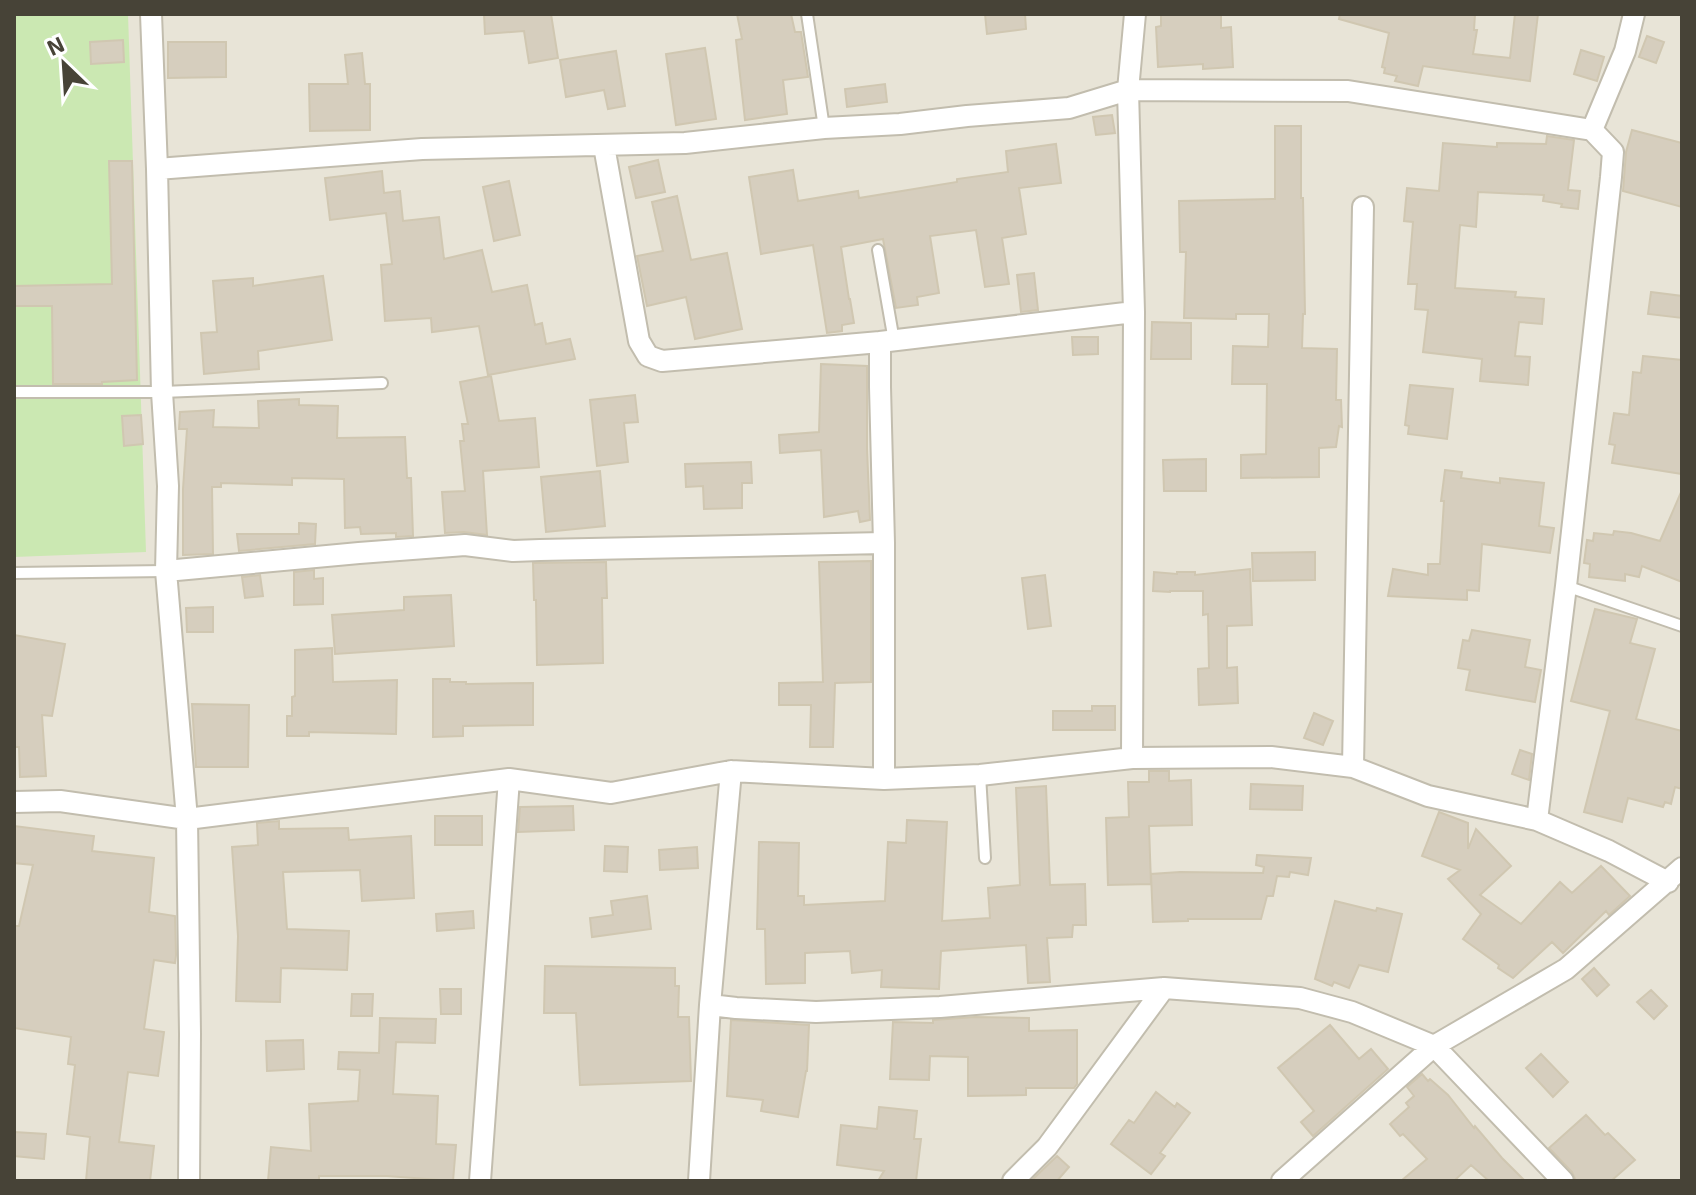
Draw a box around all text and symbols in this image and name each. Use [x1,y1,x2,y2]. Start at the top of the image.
north arrow [24,24,104,104]
text: N [42,30,68,60]

